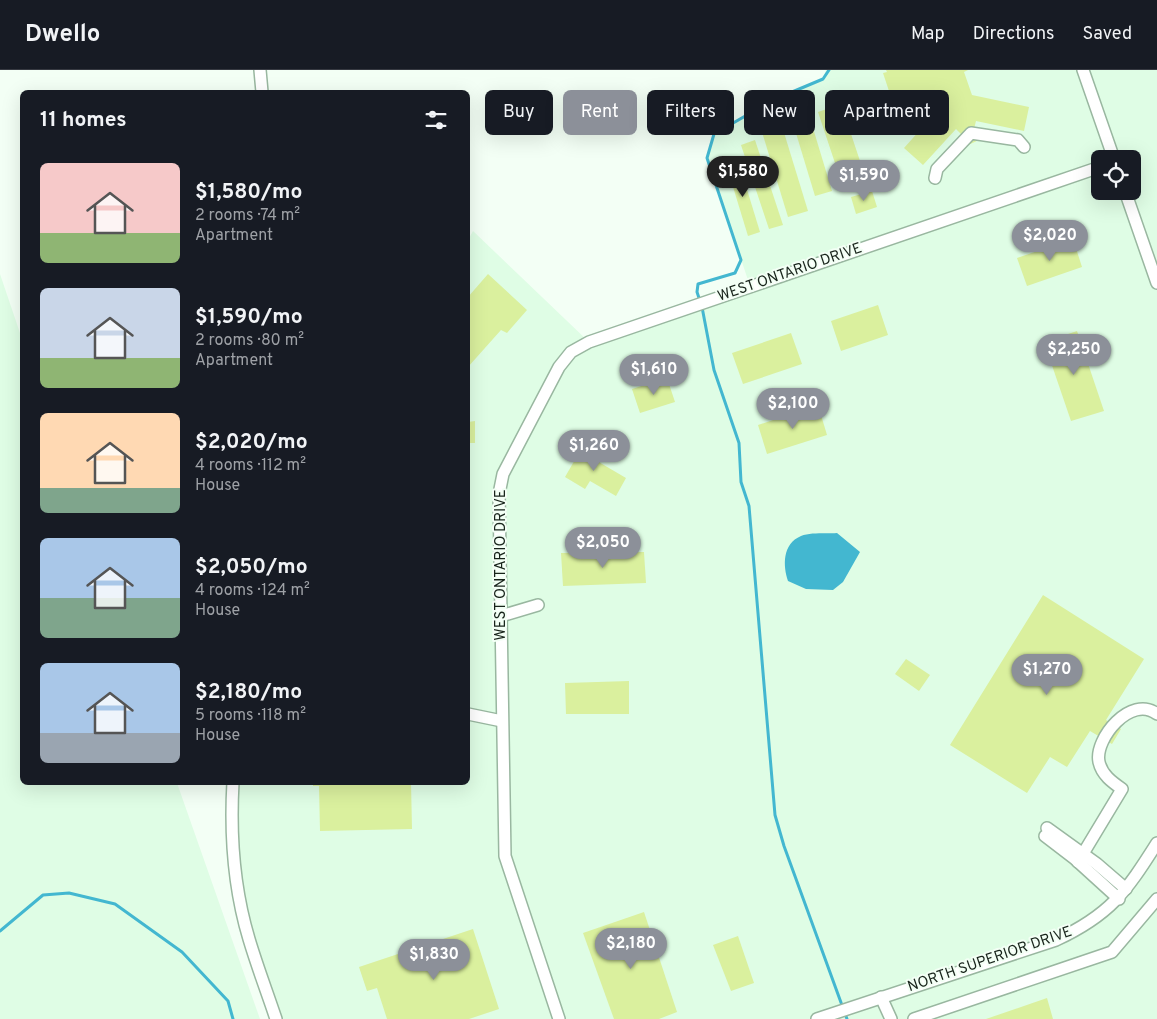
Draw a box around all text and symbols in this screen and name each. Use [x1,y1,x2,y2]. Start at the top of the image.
text: Dwello [25,20,100,50]
text: Map [911,23,945,46]
text: Directions [973,23,1055,46]
text: Saved [1083,23,1132,46]
chip: Buy [485,90,553,135]
chip: Rent [563,90,637,135]
chip: Filters [647,90,734,135]
chip: New [744,90,815,135]
chip: Apartment [825,90,949,135]
icon: filters [422,106,450,134]
text: 11 homes [40,107,127,134]
map controls [1091,150,1141,200]
button: locate [1091,150,1141,200]
pin: $1,580 [702,156,784,198]
pin: $1,590 [823,160,905,202]
text: $1,580 [718,162,768,182]
text: $1,590 [839,166,889,186]
text: $1,580/mo [195,179,302,206]
icon: home [80,183,140,243]
text: 2 rooms · 74 m² [195,206,300,226]
pin: $2,020 [1009,220,1091,262]
text: Apartment [195,226,273,246]
text: $2,020 [1023,226,1077,246]
street label: WEST ONTARIO DRIVE [715,239,865,307]
text: $1,590/mo [195,304,303,331]
icon: home [80,308,140,368]
text: 2 rooms · 80 m² [195,331,304,351]
pin: $2,250 [1033,334,1115,376]
text: $2,250 [1047,340,1101,360]
text: Apartment [195,351,273,371]
pin: $1,610 [613,354,695,396]
text: $1,610 [631,360,677,380]
pin: $2,100 [752,388,834,430]
text: $2,100 [768,394,818,414]
text: $2,020/mo [195,429,308,456]
pin: $1,260 [553,430,635,472]
icon: home [80,433,140,493]
text: $1,260 [569,436,619,456]
text: 4 rooms · 112 m² [195,456,306,476]
text: House [195,476,240,496]
street label: WEST ONTARIO DRIVE [492,489,511,641]
pin: $2,050 [562,526,644,569]
text: $2,050 [576,533,630,553]
text: $2,050/mo [195,554,308,581]
icon: home [80,558,140,618]
text: 4 rooms · 124 m² [195,581,310,601]
text: House [195,601,240,621]
pin: $1,270 [1006,654,1088,696]
text: $1,270 [1023,660,1071,680]
text: $2,180/mo [195,679,302,706]
icon: home [80,683,140,743]
text: 5 rooms · 118 m² [195,706,306,726]
text: House [195,726,240,746]
street label: NORTH SUPERIOR DRIVE [905,923,1075,997]
pin: $2,180 [590,928,672,970]
text: $2,180 [606,934,656,954]
pin: $1,830 [393,938,475,981]
text: $1,830 [409,945,459,965]

